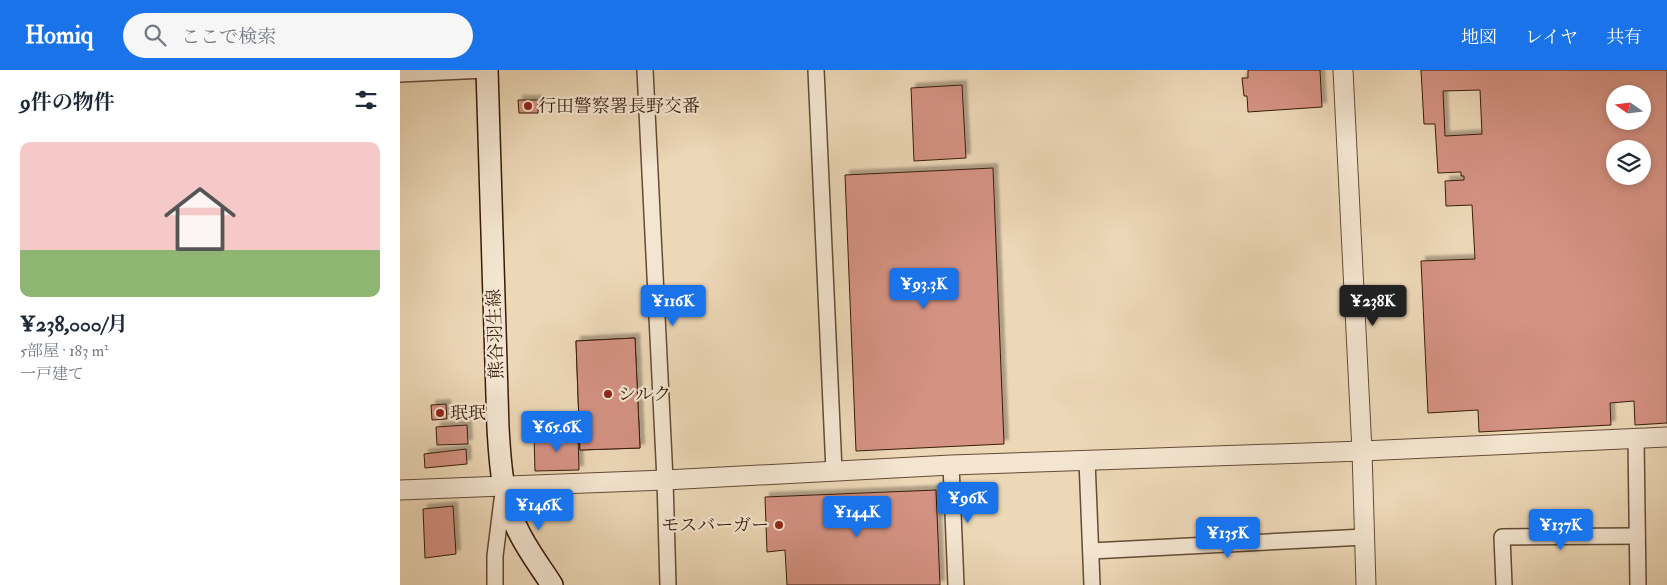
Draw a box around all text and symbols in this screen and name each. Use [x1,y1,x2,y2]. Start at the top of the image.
search box [123,13,473,58]
text: Homiq [25,20,93,51]
icon: search [141,21,169,49]
text: ここで検索 [181,25,276,49]
text: 地図 [1461,26,1497,49]
text: レイヤ [1525,26,1578,49]
text: 共有 [1606,26,1642,49]
north arrow [1606,85,1651,130]
map controls [1606,85,1651,185]
icon: filters [352,86,380,114]
text: 9件の物件 [20,89,115,116]
place label: 行田警察署長野交番 [538,95,700,118]
marker: 行田警察署長野交番 [522,100,534,112]
button: layers [1606,140,1651,185]
icon: home [155,174,245,264]
pin: ¥93.3K [883,268,965,310]
text: ¥93.3K [901,274,947,294]
pin: ¥116K [638,284,708,327]
pin: ¥238K [1338,284,1408,327]
street label: 熊谷羽生線 [482,289,509,379]
text: ¥116K [652,291,694,311]
text: ¥238K [1351,291,1395,311]
text: ¥238,000/月 [20,311,128,338]
text: 5部屋 · 183 m² [20,341,109,361]
text: 一戸建て [20,364,84,384]
place label: シルク [618,383,671,406]
marker: シルク [602,388,614,400]
place label: 珉珉 [450,402,486,425]
marker: 珉珉 [434,407,446,419]
pin: ¥65.6K [516,410,598,453]
text: ¥65.6K [532,417,582,437]
pin: ¥96K [938,482,998,524]
pin: ¥146K [504,488,574,531]
text: ¥96K [948,488,988,508]
text: ¥146K [516,495,562,515]
pin: ¥144K [822,496,892,538]
text: ¥144K [834,502,880,522]
pin: ¥137K [1526,508,1596,551]
place label: モスバーガー [661,514,769,537]
text: ¥137K [1540,515,1582,535]
pin: ¥135K [1193,516,1263,559]
marker: モスバーガー [773,519,785,531]
text: ¥135K [1207,523,1249,543]

